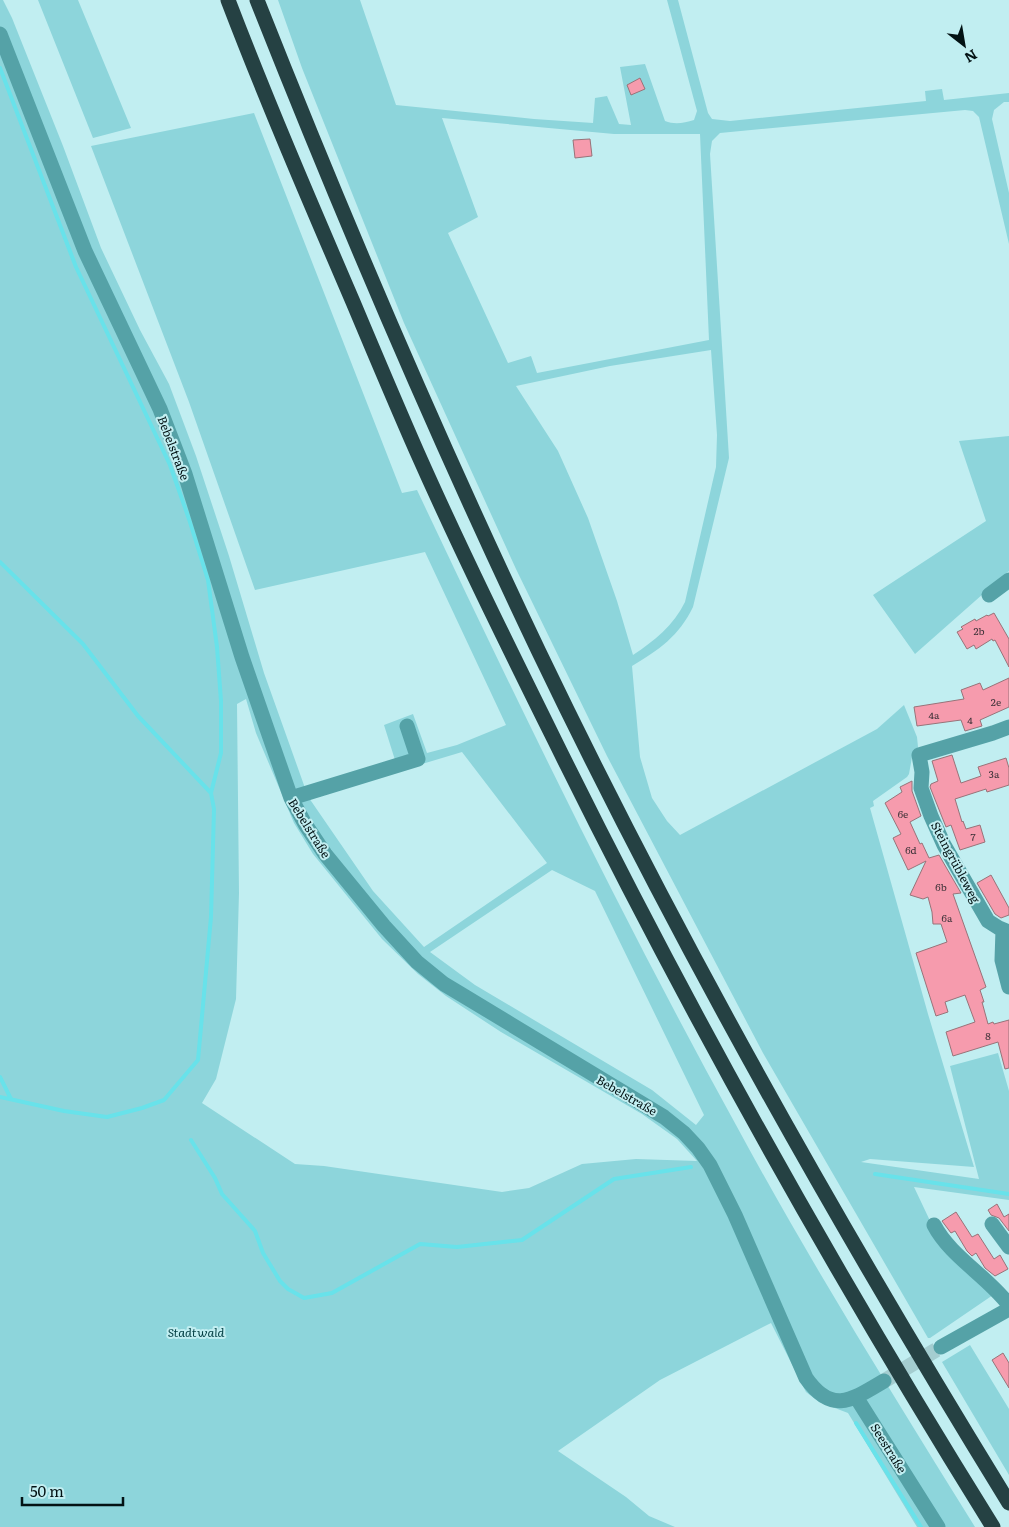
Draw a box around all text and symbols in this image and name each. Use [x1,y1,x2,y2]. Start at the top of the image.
north arrow [939,20,989,70]
text: N [961,45,981,69]
street label: Bebelstraße [153,413,195,483]
house number: 2b [973,623,985,638]
house number: 2e [991,694,1001,709]
house number: 4a [929,707,940,722]
house number: 4 [967,712,973,727]
house number: 3a [989,766,1000,781]
street label: Bebelstraße [284,795,336,861]
house number: 6e [898,806,908,821]
street label: Steingrübleweg [927,818,985,906]
house number: 7 [970,829,976,844]
house number: 6d [905,842,917,857]
house number: 6b [935,879,947,894]
house number: 6a [942,910,953,925]
house number: 8 [985,1028,991,1043]
street label: Bebelstraße [593,1070,661,1120]
park label: Stadtwald [168,1323,224,1341]
street label: Seestraße [867,1420,911,1476]
scale bar [22,1474,124,1506]
text: 50 m [30,1479,64,1502]

